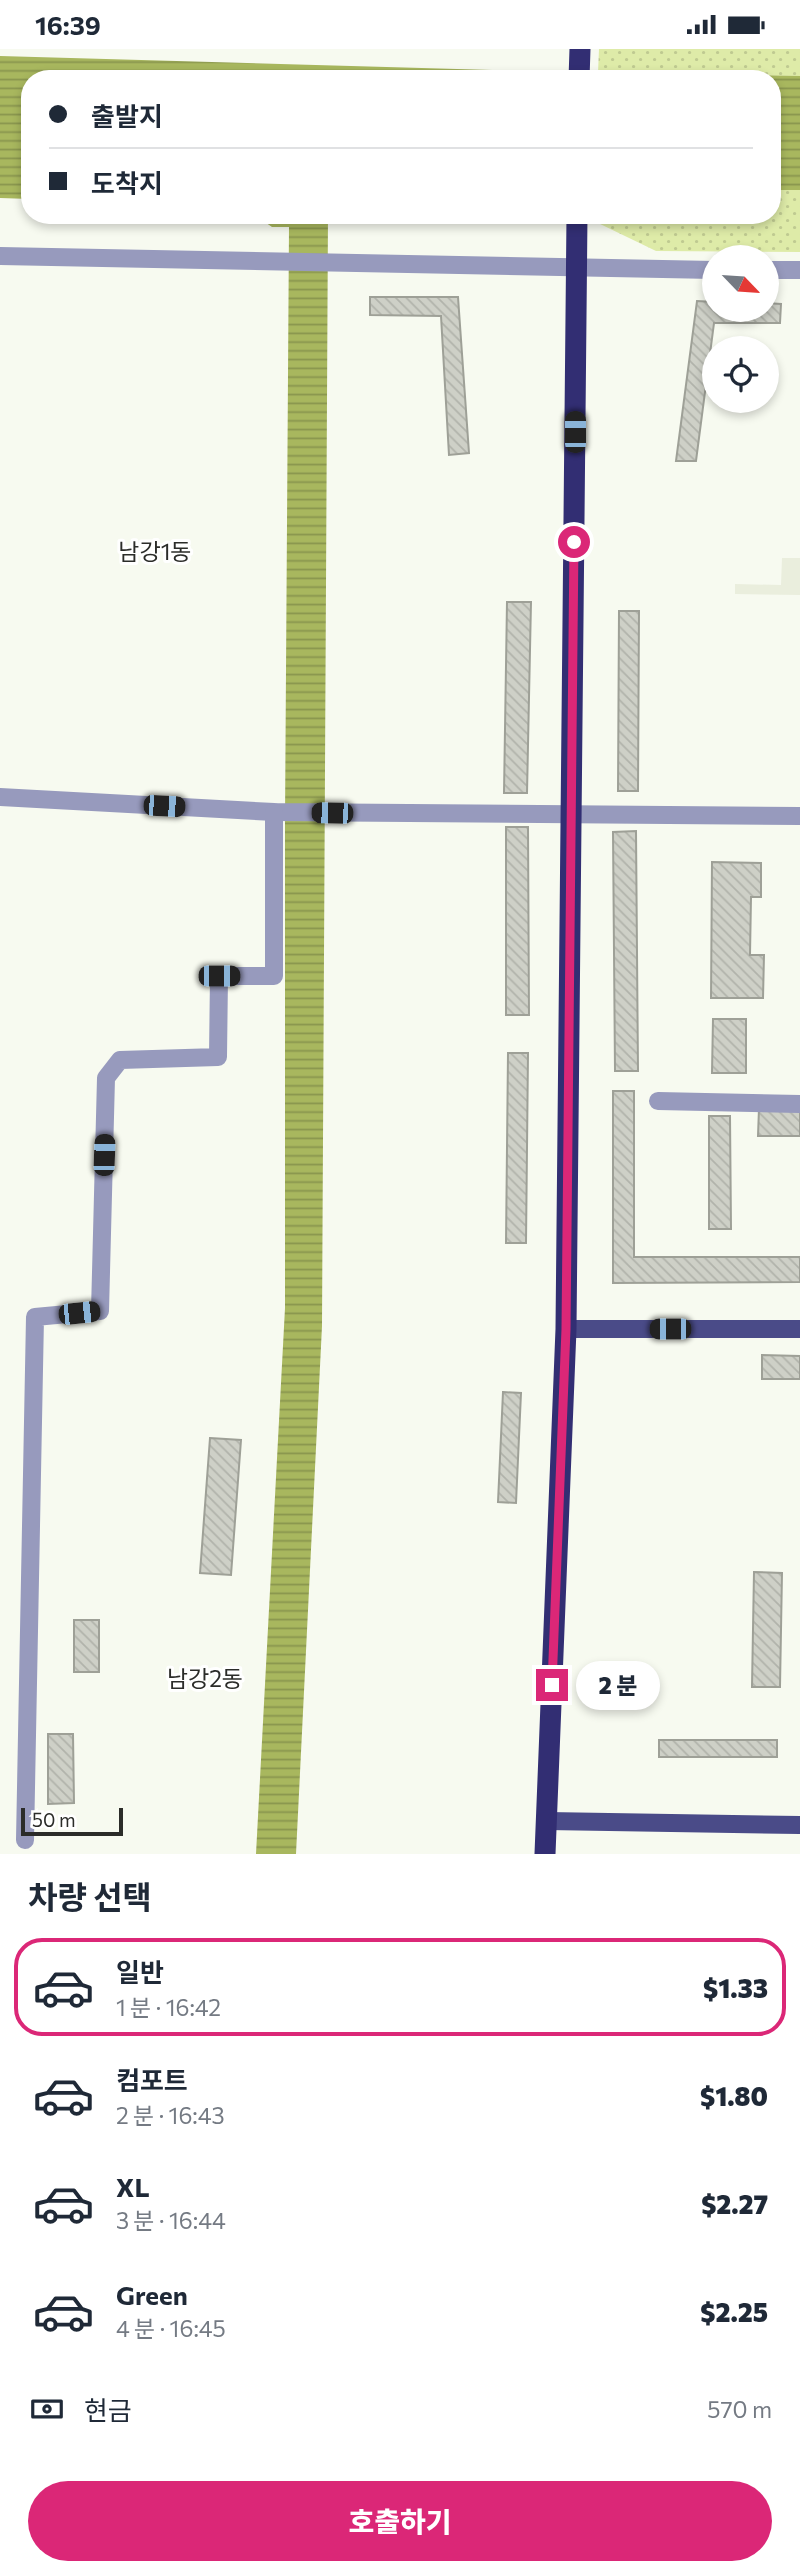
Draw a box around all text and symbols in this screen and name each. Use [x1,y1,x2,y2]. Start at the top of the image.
text: 16:39 [35,9,101,40]
text: 출발지 [91,100,163,131]
text: 도착지 [91,167,163,198]
north arrow [702,245,779,322]
map controls [702,245,779,413]
button: locate [702,336,779,413]
car [565,411,586,453]
route start [558,526,590,558]
district label: 남강1동 [118,537,192,565]
car [143,794,186,818]
car [311,802,354,824]
car [199,966,241,987]
car [93,1134,116,1176]
car [58,1300,101,1326]
car [650,1319,692,1340]
callout: 2 분 [576,1661,660,1709]
district label: 남강2동 [167,1664,243,1692]
route end [536,1669,568,1701]
text: 2 분 [599,1671,637,1699]
scale bar [21,1805,122,1837]
text: 50 m [32,1808,76,1831]
text: 차량 선택 [28,1876,152,1916]
icon: car [32,1956,95,2019]
text: 일반 [116,1956,164,1987]
text: $1.33 [703,1972,768,2003]
text: 1 분 · 16:42 [116,1993,221,2021]
icon: car [32,2064,95,2127]
text: 컴포트 [116,2064,188,2095]
text: $1.80 [700,2080,768,2111]
text: 2 분 · 16:43 [116,2101,225,2129]
text: XL [116,2171,150,2202]
icon: car [32,2172,95,2235]
text: $2.27 [701,2188,768,2219]
text: 3 분 · 16:44 [116,2206,226,2234]
text: Green [116,2279,188,2310]
icon: car [32,2280,95,2343]
text: $2.25 [700,2296,768,2327]
text: 4 분 · 16:45 [116,2314,226,2342]
icon: cash [28,2390,66,2428]
text: 현금 [84,2394,132,2425]
text: 570 m [707,2395,772,2423]
button: 호출하기 [28,2481,772,2561]

